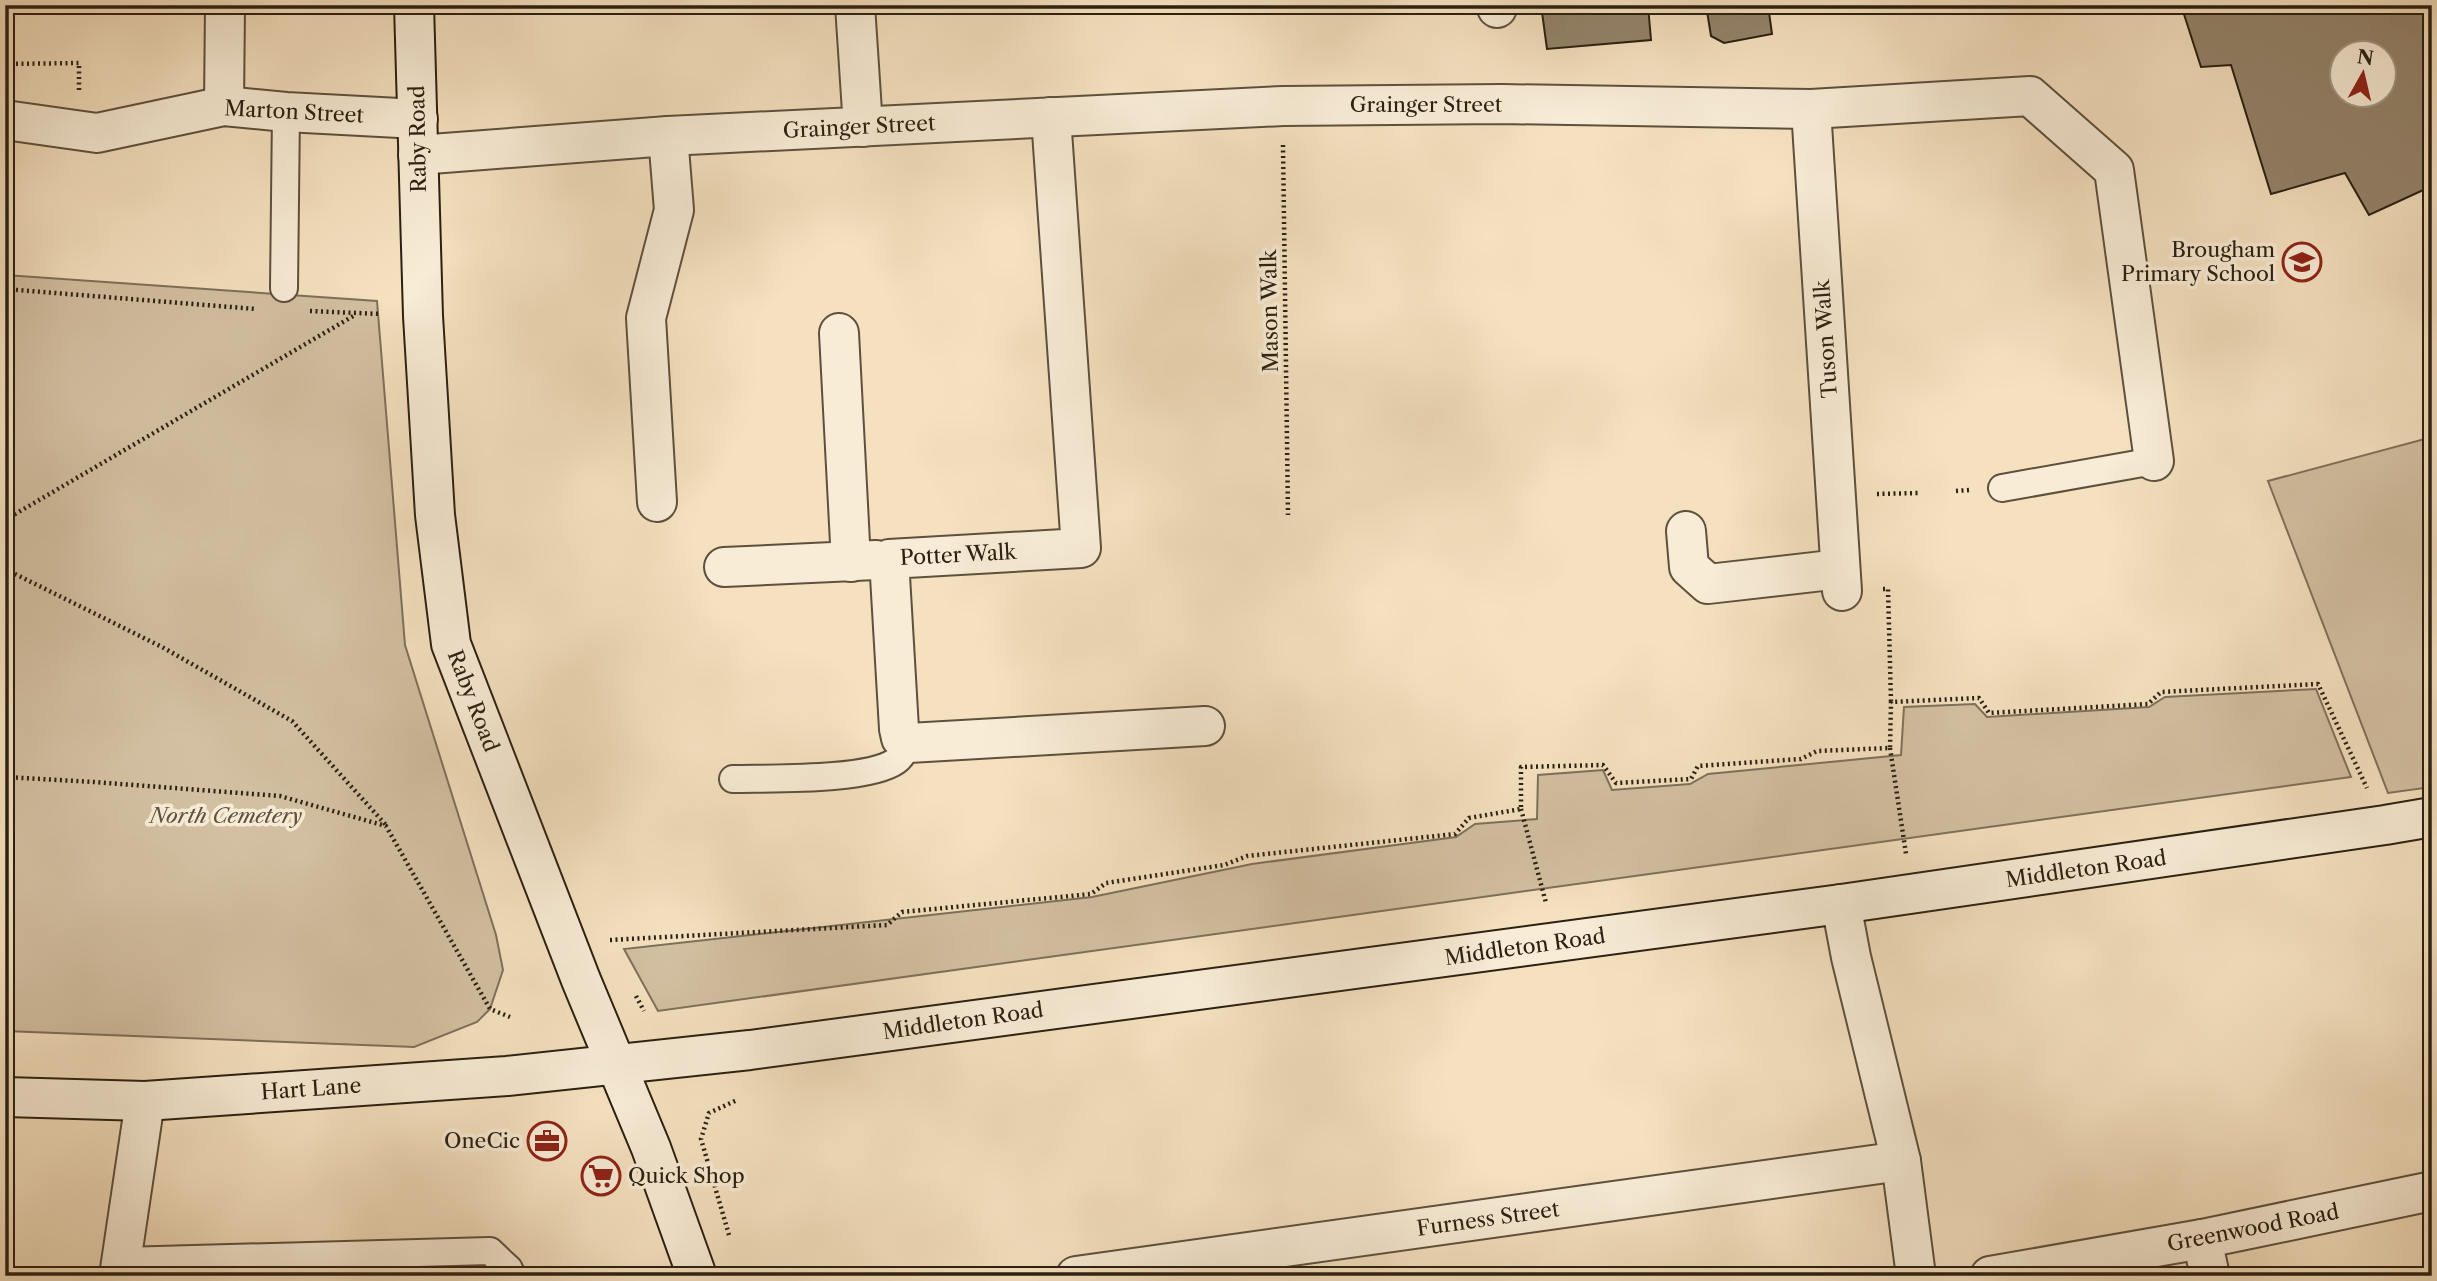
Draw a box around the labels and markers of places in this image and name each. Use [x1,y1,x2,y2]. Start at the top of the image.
place label: Brougham Primary School [2121,237,2275,286]
school or university icon: Brougham Primary School [2281,241,2323,283]
office icon: OneCic [526,1120,568,1162]
place label: OneCic [444,1128,520,1153]
supermarket icon: Quick Shop [580,1155,622,1197]
place label: Quick Shop [628,1163,745,1188]

